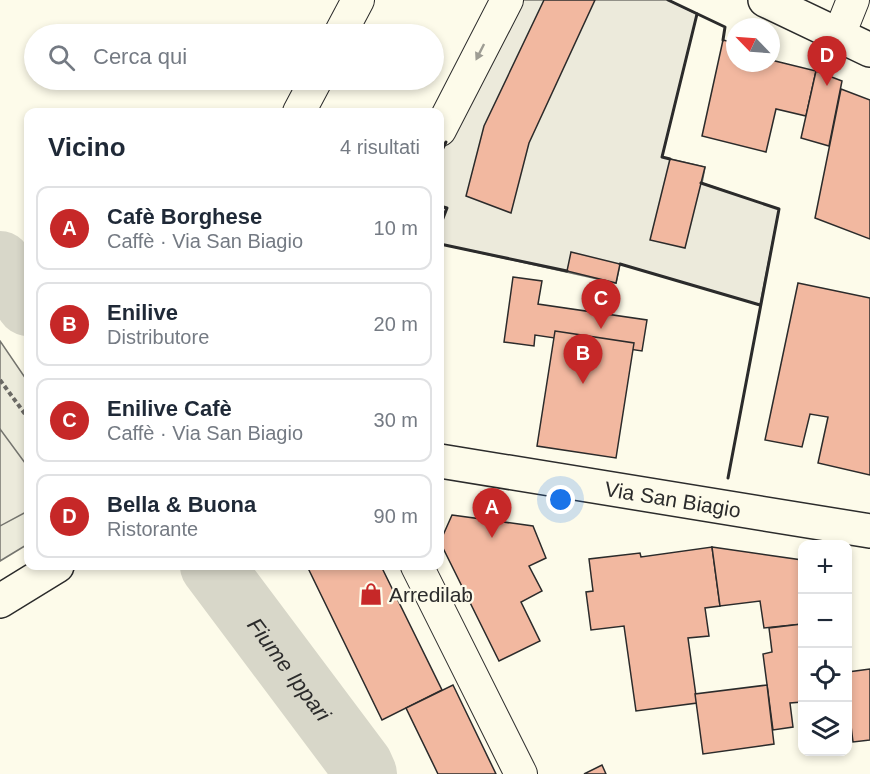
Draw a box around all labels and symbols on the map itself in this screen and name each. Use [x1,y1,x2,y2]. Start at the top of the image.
north arrow [726,18,780,72]
pin: D [808,36,846,86]
one-way arrow [475,44,485,61]
pin: C [582,280,620,329]
pin: B [564,334,602,384]
street label: Via San Biagio [603,477,743,521]
your location [546,485,575,514]
pin: A [472,488,512,538]
shop icon: Arredilab [358,581,384,607]
place label: Arredilab [389,583,473,606]
water label: Fiume Ippari [243,613,337,727]

